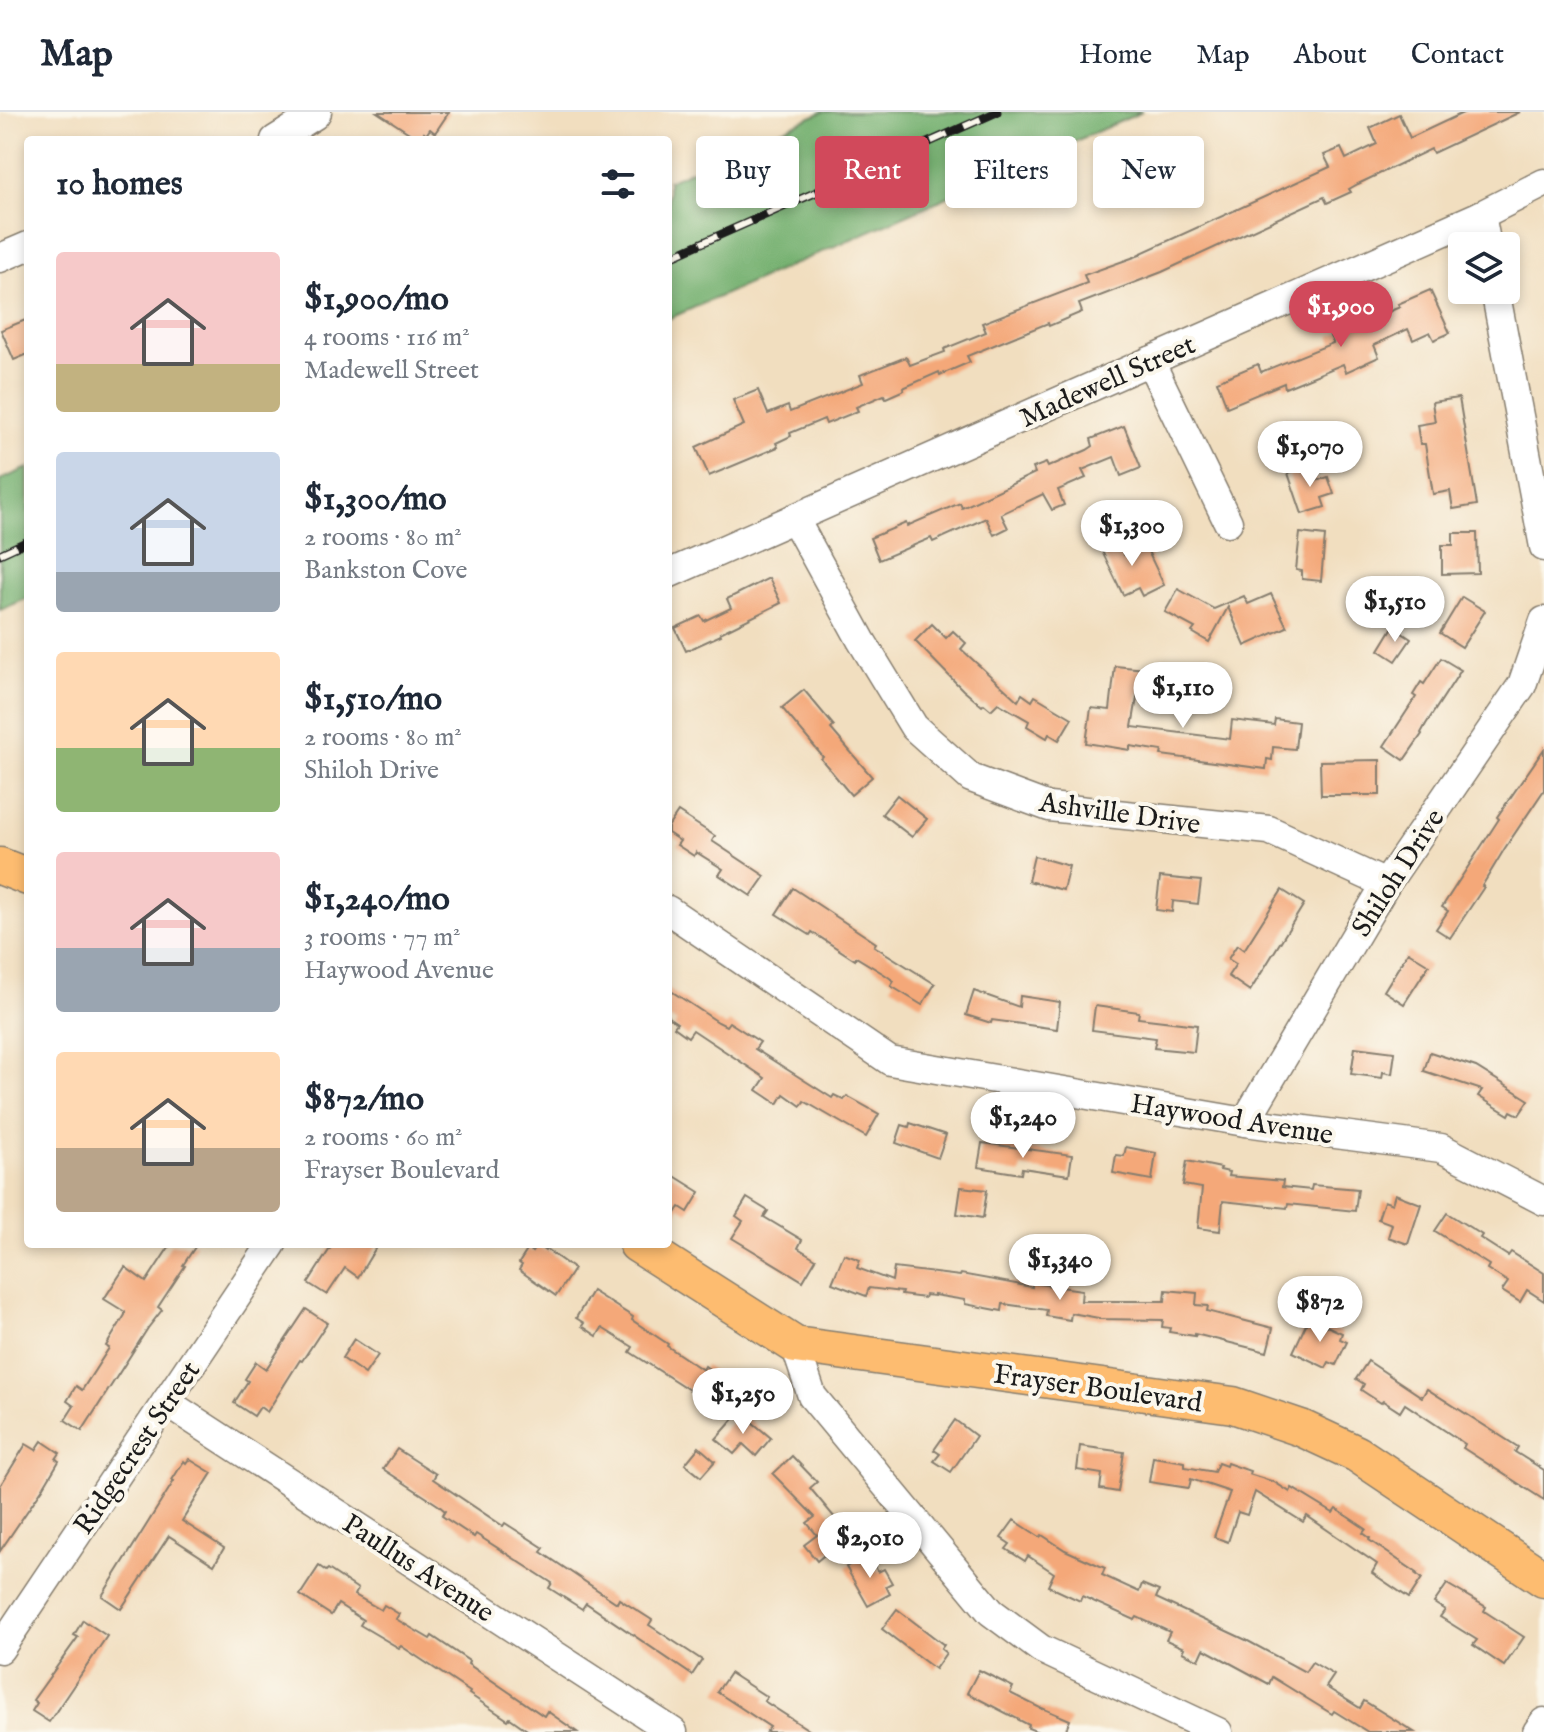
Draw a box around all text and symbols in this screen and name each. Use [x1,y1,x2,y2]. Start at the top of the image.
text: Map [40,31,113,79]
text: Home [1079,38,1152,73]
text: Map [1196,38,1250,73]
text: About [1294,38,1367,73]
text: Contact [1411,38,1504,73]
chip: Buy [696,136,799,208]
chip: Rent [815,136,929,208]
chip: Filters [945,136,1077,208]
chip: New [1093,136,1204,208]
icon: filters [596,162,640,206]
text: 10 homes [56,163,183,206]
map controls [1448,232,1520,304]
button: layers [1448,232,1520,304]
text: $1,900/mo [304,278,449,321]
pin: $1,900 [1276,281,1406,349]
icon: home [120,284,216,380]
text: $1,900 [1307,290,1375,323]
text: 4 rooms · 116 m² [304,321,470,354]
street label: Madewell Street [1015,328,1202,437]
text: Madewell Street [304,354,479,387]
pin: $1,070 [1245,421,1375,489]
text: $1,070 [1276,430,1344,463]
text: $1,300/mo [304,478,447,521]
icon: home [120,484,216,580]
pin: $1,300 [1067,500,1197,568]
text: $1,300 [1099,509,1165,542]
text: 2 rooms · 80 m² [304,521,462,554]
text: Bankston Cove [304,554,467,587]
pin: $1,510 [1330,576,1460,644]
text: $1,510 [1364,585,1426,618]
pin: $1,110 [1118,662,1248,730]
text: $1,110 [1151,671,1215,704]
text: $1,510/mo [304,678,442,721]
icon: home [120,684,216,780]
text: 2 rooms · 80 m² [304,721,462,754]
text: Shiloh Drive [304,754,439,787]
street label: Ashville Drive [1036,786,1203,843]
street label: Shiloh Drive [1345,803,1453,944]
text: $1,240/mo [304,878,450,921]
icon: home [120,884,216,980]
text: 3 rooms · 77 m² [304,921,461,954]
text: Haywood Avenue [304,954,494,987]
text: $872/mo [304,1078,424,1121]
icon: home [120,1084,216,1180]
street label: Haywood Avenue [1128,1087,1336,1154]
pin: $1,240 [958,1092,1088,1160]
text: $1,240 [989,1101,1057,1134]
text: 2 rooms · 60 m² [304,1121,463,1154]
text: Frayser Boulevard [304,1154,499,1187]
pin: $1,340 [995,1234,1125,1302]
text: $1,340 [1027,1243,1093,1276]
pin: $872 [1273,1276,1367,1344]
text: $872 [1296,1285,1344,1318]
street label: Ridgecrest Street [67,1355,209,1542]
street label: Frayser Boulevard [991,1358,1204,1421]
pin: $1,250 [678,1368,808,1436]
text: $1,250 [710,1377,776,1410]
street label: Paullus Avenue [335,1507,500,1631]
pin: $2,010 [805,1512,935,1580]
text: $2,010 [836,1521,904,1554]

